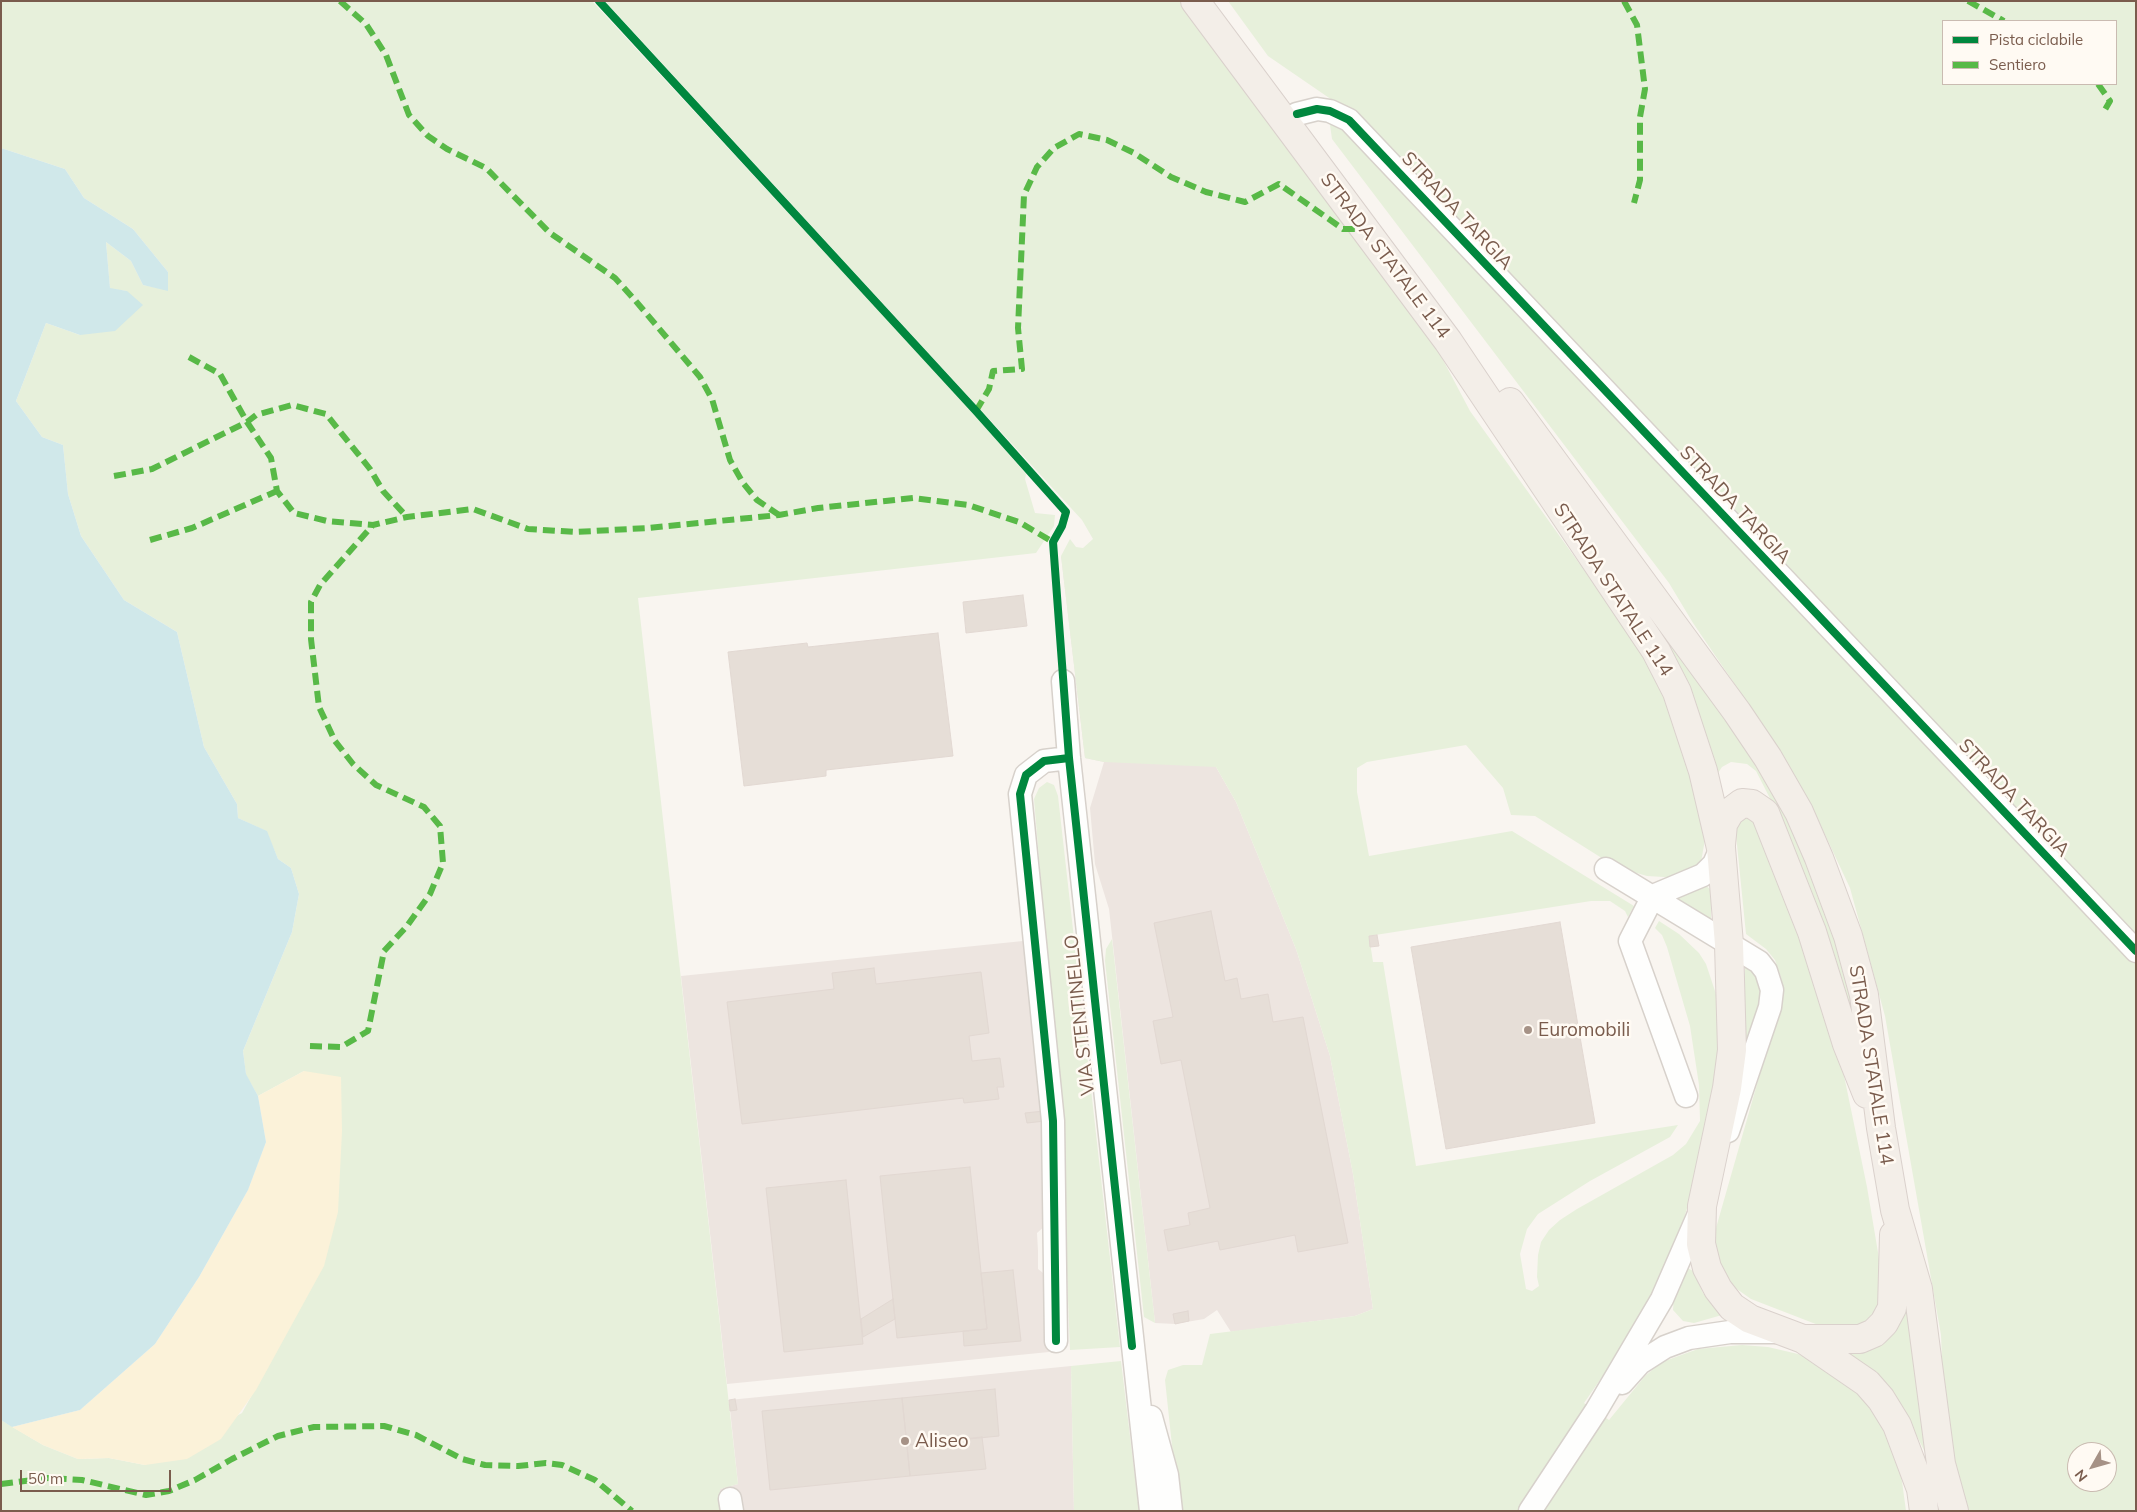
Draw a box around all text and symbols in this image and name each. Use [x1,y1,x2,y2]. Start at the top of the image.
legend [1942,20,2117,85]
text: Pista ciclabile [1989,30,2083,49]
text: Sentiero [1989,55,2046,74]
street label: STRADA TARGIA [1397,147,1517,275]
street label: STRADA STATALE 114 [1315,169,1455,343]
street label: STRADA TARGIA [1675,441,1795,569]
street label: STRADA STATALE 114 [1549,499,1677,681]
street label: STRADA TARGIA [1954,734,2074,862]
street label: VIA STENTINELLO [1060,933,1100,1097]
street label: STRADA STATALE 114 [1844,964,1898,1166]
place label: Euromobili [1538,1019,1630,1041]
marker: Euromobili [1522,1024,1534,1036]
place label: Aliseo [915,1430,969,1452]
marker: Aliseo [899,1435,911,1447]
north arrow [2067,1442,2117,1492]
scale bar [22,1460,174,1492]
text: N [2071,1466,2091,1485]
text: 50 m [28,1469,63,1488]

